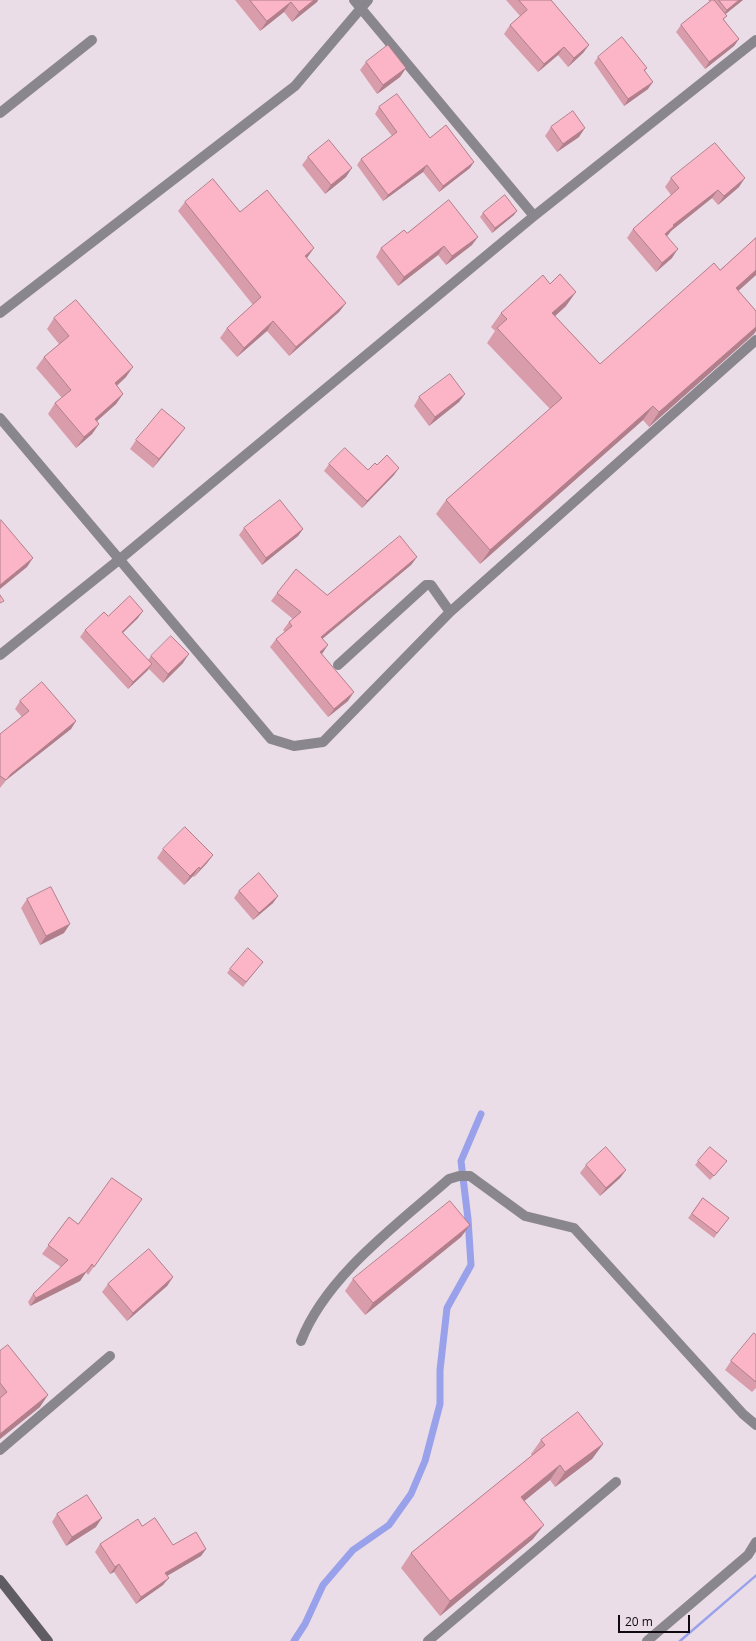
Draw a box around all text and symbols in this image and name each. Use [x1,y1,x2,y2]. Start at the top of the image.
scale bar [620,1607,692,1633]
text: 20 m [625,1613,653,1630]

